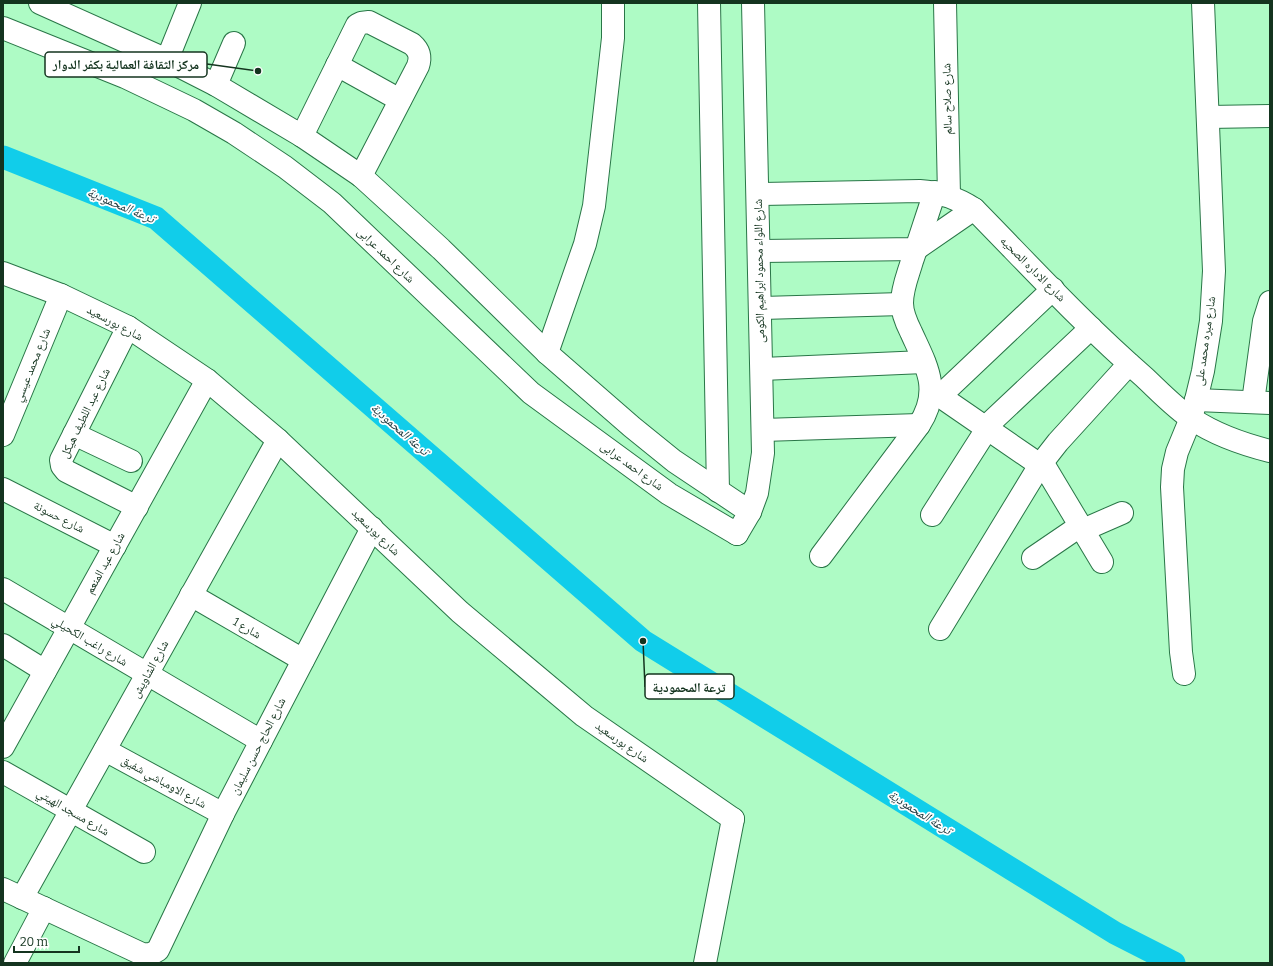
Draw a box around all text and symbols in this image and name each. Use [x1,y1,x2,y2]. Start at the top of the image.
callout: مركز الثقافة العمالية بكفر الدوار [45,52,207,77]
text: مركز الثقافة العمالية بكفر الدوار [52,57,199,72]
street label: شارع صلاح سالم [939,63,956,135]
water label: ترعة المحمودية [85,184,160,227]
street label: شارع اللواء محمود ابراهيم الكومى [751,199,768,343]
street label: شارع احمد عرابى [354,224,418,287]
street label: شارع الاداره الصحيه [997,233,1069,305]
street label: شارع مبره محمد على [1192,295,1219,387]
street label: شارع بورسعيد [84,302,146,345]
street label: شارع محمد عيسي [11,326,56,405]
street label: شارع عبد اللطيف هيكل [57,366,114,461]
water label: ترعة المحمودية [368,400,434,460]
street label: شارع احمد عرابى [597,439,666,494]
street label: شارع حسونة [31,498,87,537]
street label: شارع بورسعيد [348,506,403,559]
street label: شارع عبد المنعم [82,530,129,597]
street label: شارع راغب الكحيلي [48,613,130,672]
street label: شارع 1 [230,614,264,643]
street label: شارع الشاويش [128,638,172,701]
callout: ترعة المحمودية [645,674,734,699]
text: ترعة المحمودية [652,680,726,695]
street label: شارع الحاج حسن سليمان [228,695,289,797]
street label: شارع بورسعيد [592,719,651,766]
street label: شارع الاومباشي شفيق [118,753,209,814]
street label: شارع مسجد الهيتي [33,786,112,841]
water label: ترعة المحمودية [885,787,957,839]
scale bar [14,928,79,954]
text: 20 m [20,935,49,949]

